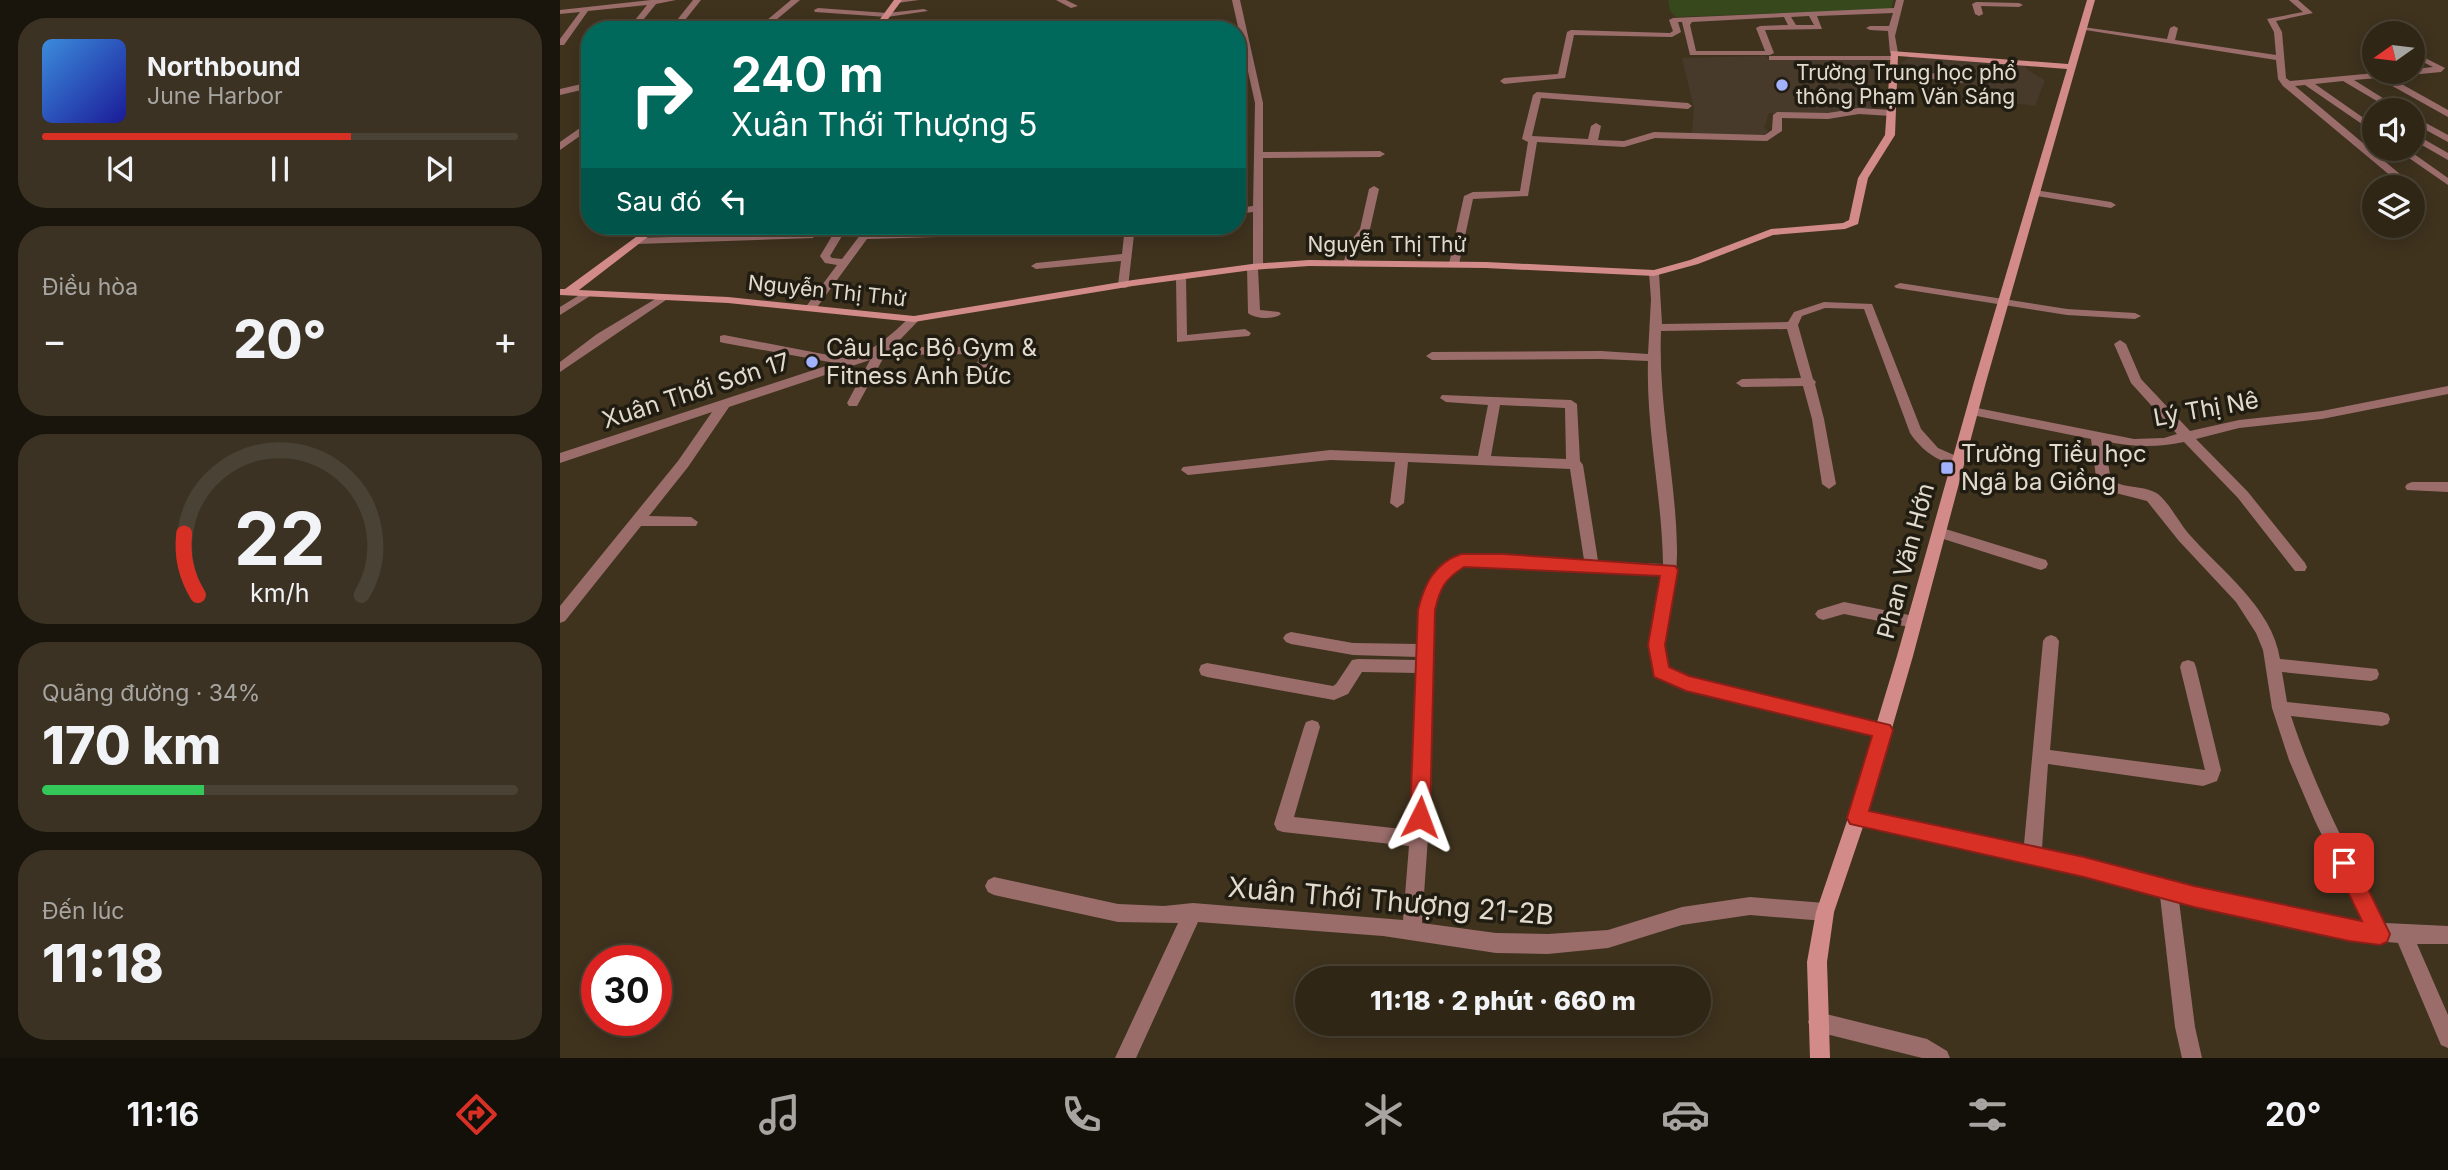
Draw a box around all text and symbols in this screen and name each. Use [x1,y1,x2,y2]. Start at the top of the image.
north arrow [2362,21,2426,84]
map controls [2362,21,2425,238]
text: 240 m [731,45,884,104]
icon: right [616,49,707,140]
text: Northbound [147,51,301,82]
place label: Trường Trung học phổ thông Phạm Văn Sáng [1796,60,2017,109]
marker: Trường Trung học phổ thông Phạm Văn Sáng [1774,77,1790,93]
text: June Harbor [147,82,283,110]
button: sound [2362,98,2425,161]
text: Xuân Thới Thượng 5 [731,105,1037,144]
icon: previous [102,150,140,188]
icon: pause [261,150,299,188]
icon: next [420,150,458,188]
button: layers [2362,175,2425,238]
icon: left [715,182,753,220]
text: Sau đó [616,186,701,217]
street label: Nguyễn Thị Thử [1307,232,1467,257]
street label: Nguyễn Thị Thử [747,270,907,311]
text: Điều hòa [42,273,138,301]
text: 20° [233,308,327,371]
text: − [42,317,67,363]
text: + [493,317,518,363]
place label: Câu Lạc Bộ Gym & Fitness Anh Đức [826,333,1037,390]
street label: Xuân Thới Sơn 17 [598,347,793,435]
marker: Câu Lạc Bộ Gym & Fitness Anh Đức [804,354,820,370]
street label: Lý Thị Nê [2151,385,2261,432]
place label: Trường Tiểu học Ngã ba Giồng [1961,439,2147,496]
marker: Trường Tiểu học Ngã ba Giồng [1939,460,1955,476]
street label: Phan Văn Hớn [1871,480,1940,642]
text: 22 [234,494,326,583]
text: km/h [250,578,310,608]
text: Quãng đường · 34% [42,679,260,707]
text: 170 km [42,714,221,777]
position arrow [1383,780,1457,854]
pin [2314,833,2374,893]
icon: arrive [2325,844,2363,882]
street label: Xuân Thới Thượng 21-2B [1227,870,1555,932]
text: Đến lúc [42,897,124,925]
text: 11:18 [42,932,164,995]
speed limit sign: 30 [581,945,672,1036]
text: 11:18 · 2 phút · 660 m [1370,985,1636,1016]
icon: directions [452,1090,501,1139]
icon: music [755,1090,804,1139]
icon: phone [1057,1090,1106,1139]
icon: climate [1359,1090,1408,1139]
icon: car [1661,1090,1710,1139]
icon: filters [1963,1090,2012,1139]
text: 11:16 [127,1095,199,1134]
text: 20° [2265,1095,2321,1134]

